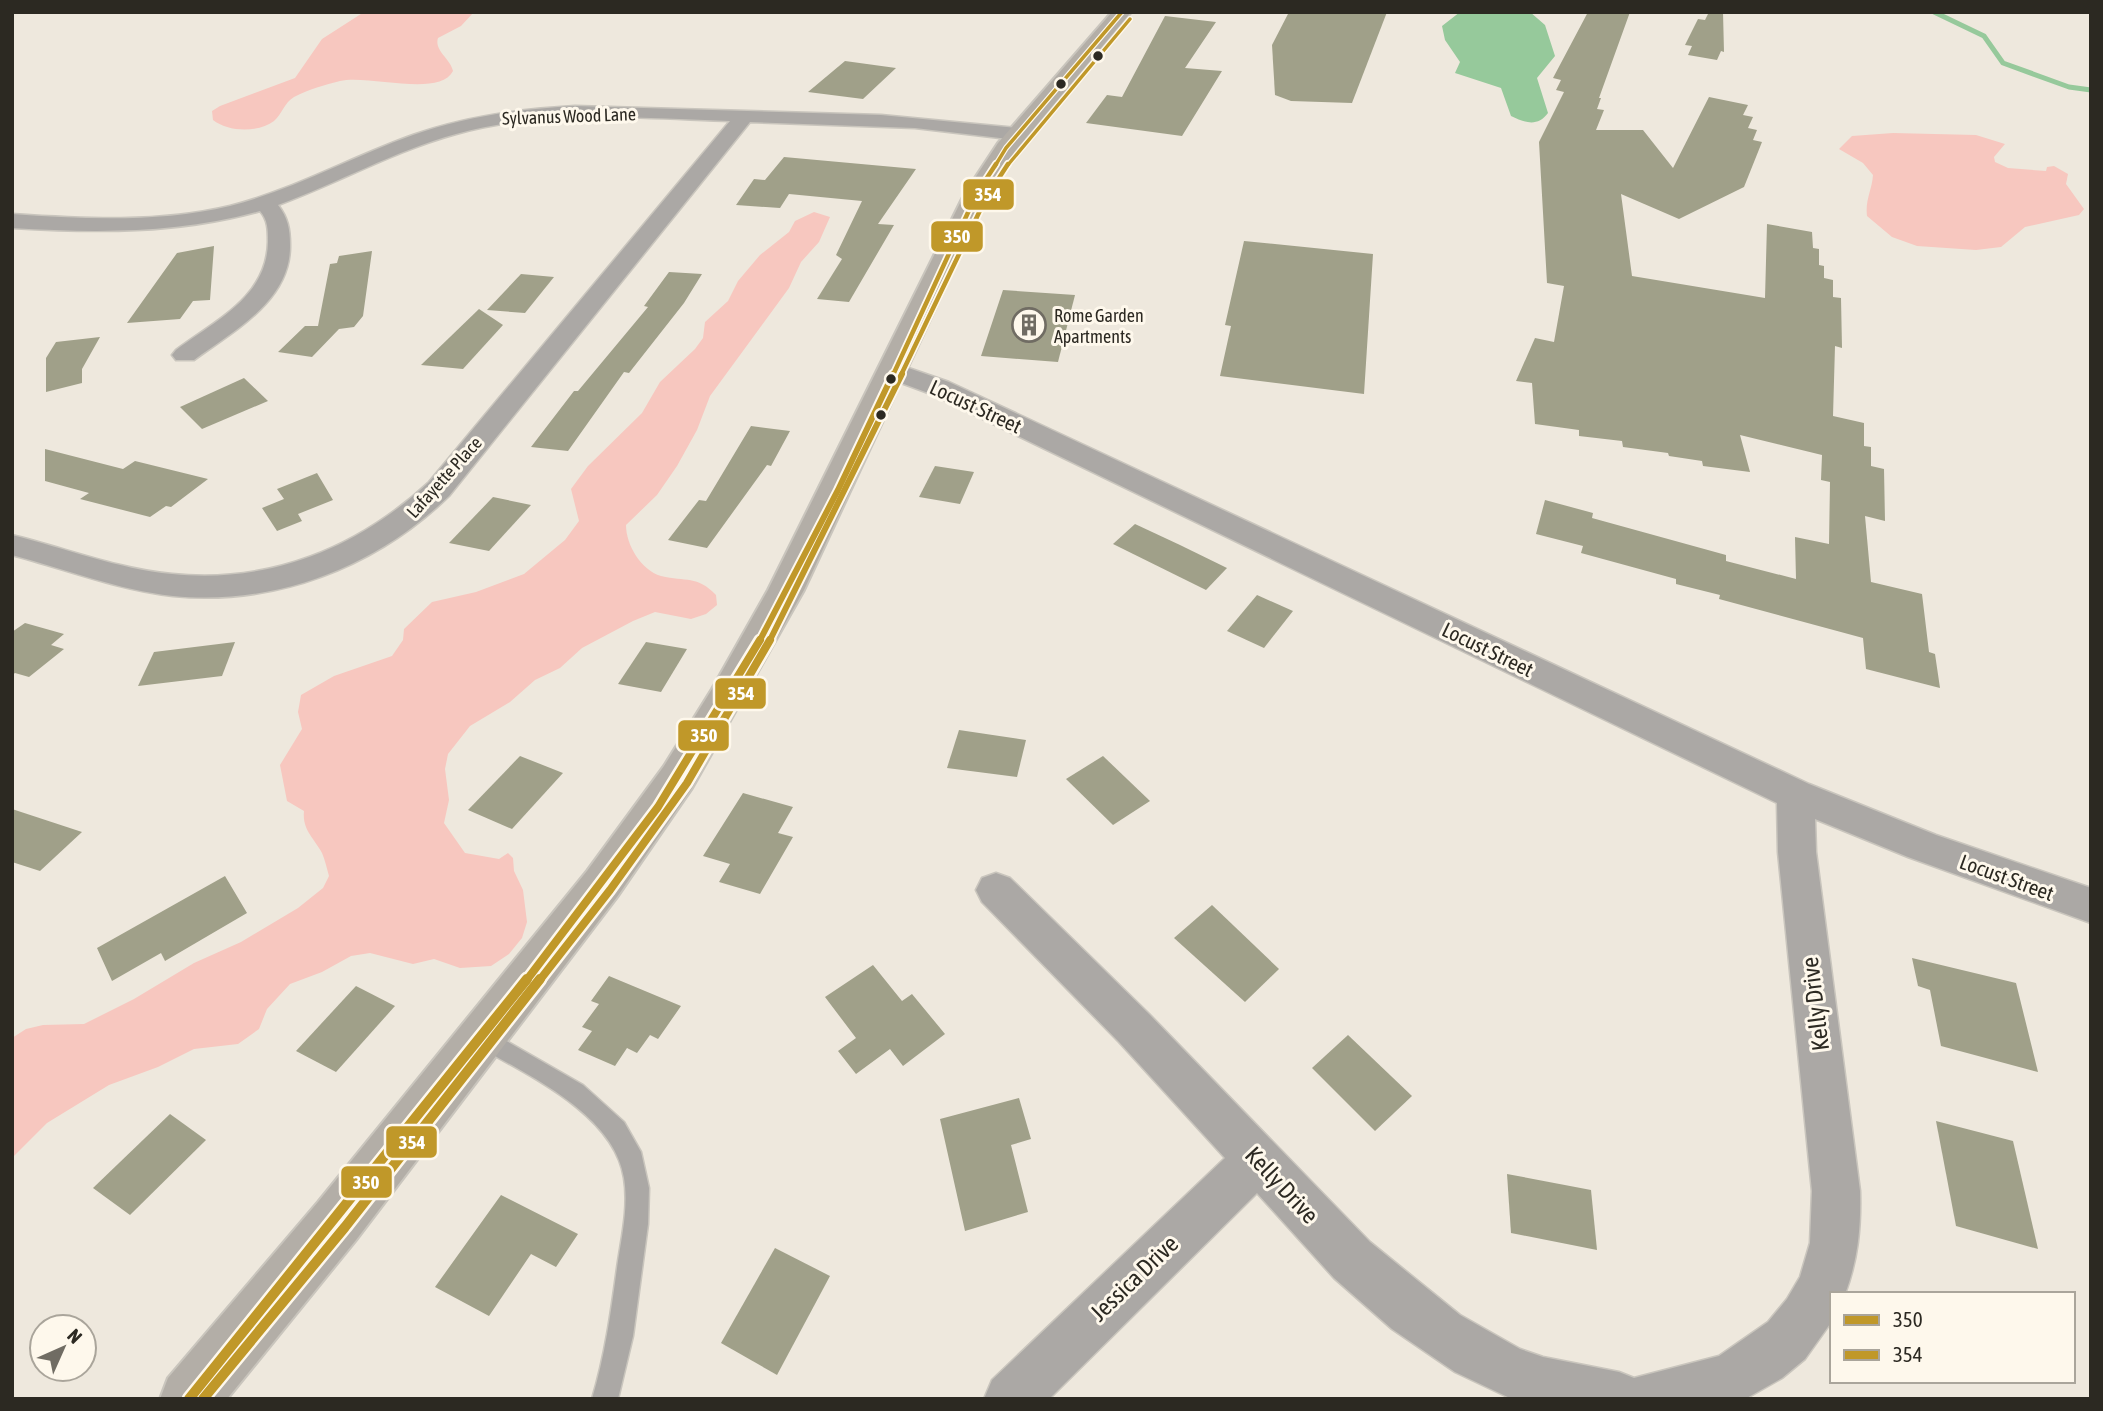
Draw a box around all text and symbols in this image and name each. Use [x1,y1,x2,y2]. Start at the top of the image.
unlabelled marker [1091,49,1105,63]
unlabelled marker [1054,77,1068,91]
street label: Sylvanus Wood Lane [502,103,636,129]
line badge: 354 [962,178,1015,211]
text: 354 [975,183,1001,205]
line badge: 350 [930,220,984,253]
text: 350 [944,225,970,247]
place label: Rome Garden Apartments [1054,305,1144,347]
building icon: Rome Garden Apartments [1010,306,1048,344]
unlabelled marker [884,372,898,386]
street label: Locust Street [926,374,1026,438]
unlabelled marker [874,408,888,422]
street label: Lafayette Place [402,432,486,522]
street label: Locust Street [1439,617,1537,681]
line badge: 354 [714,677,767,710]
text: 354 [728,682,754,704]
line badge: 350 [677,719,730,752]
text: 350 [691,724,717,746]
street label: Locust Street [1957,849,2057,905]
street label: Kelly Drive [1796,955,1834,1053]
line badge: 354 [385,1125,438,1159]
text: 354 [399,1131,425,1153]
street label: Kelly Drive [1240,1141,1324,1229]
line badge: 350 [340,1165,393,1199]
text: 350 [353,1171,379,1193]
street label: Jessica Drive [1085,1230,1183,1326]
legend [1830,1292,2075,1383]
text: 350 [1893,1307,1923,1331]
north arrow [28,1313,98,1383]
text: N [63,1324,87,1348]
text: 354 [1893,1342,1923,1366]

